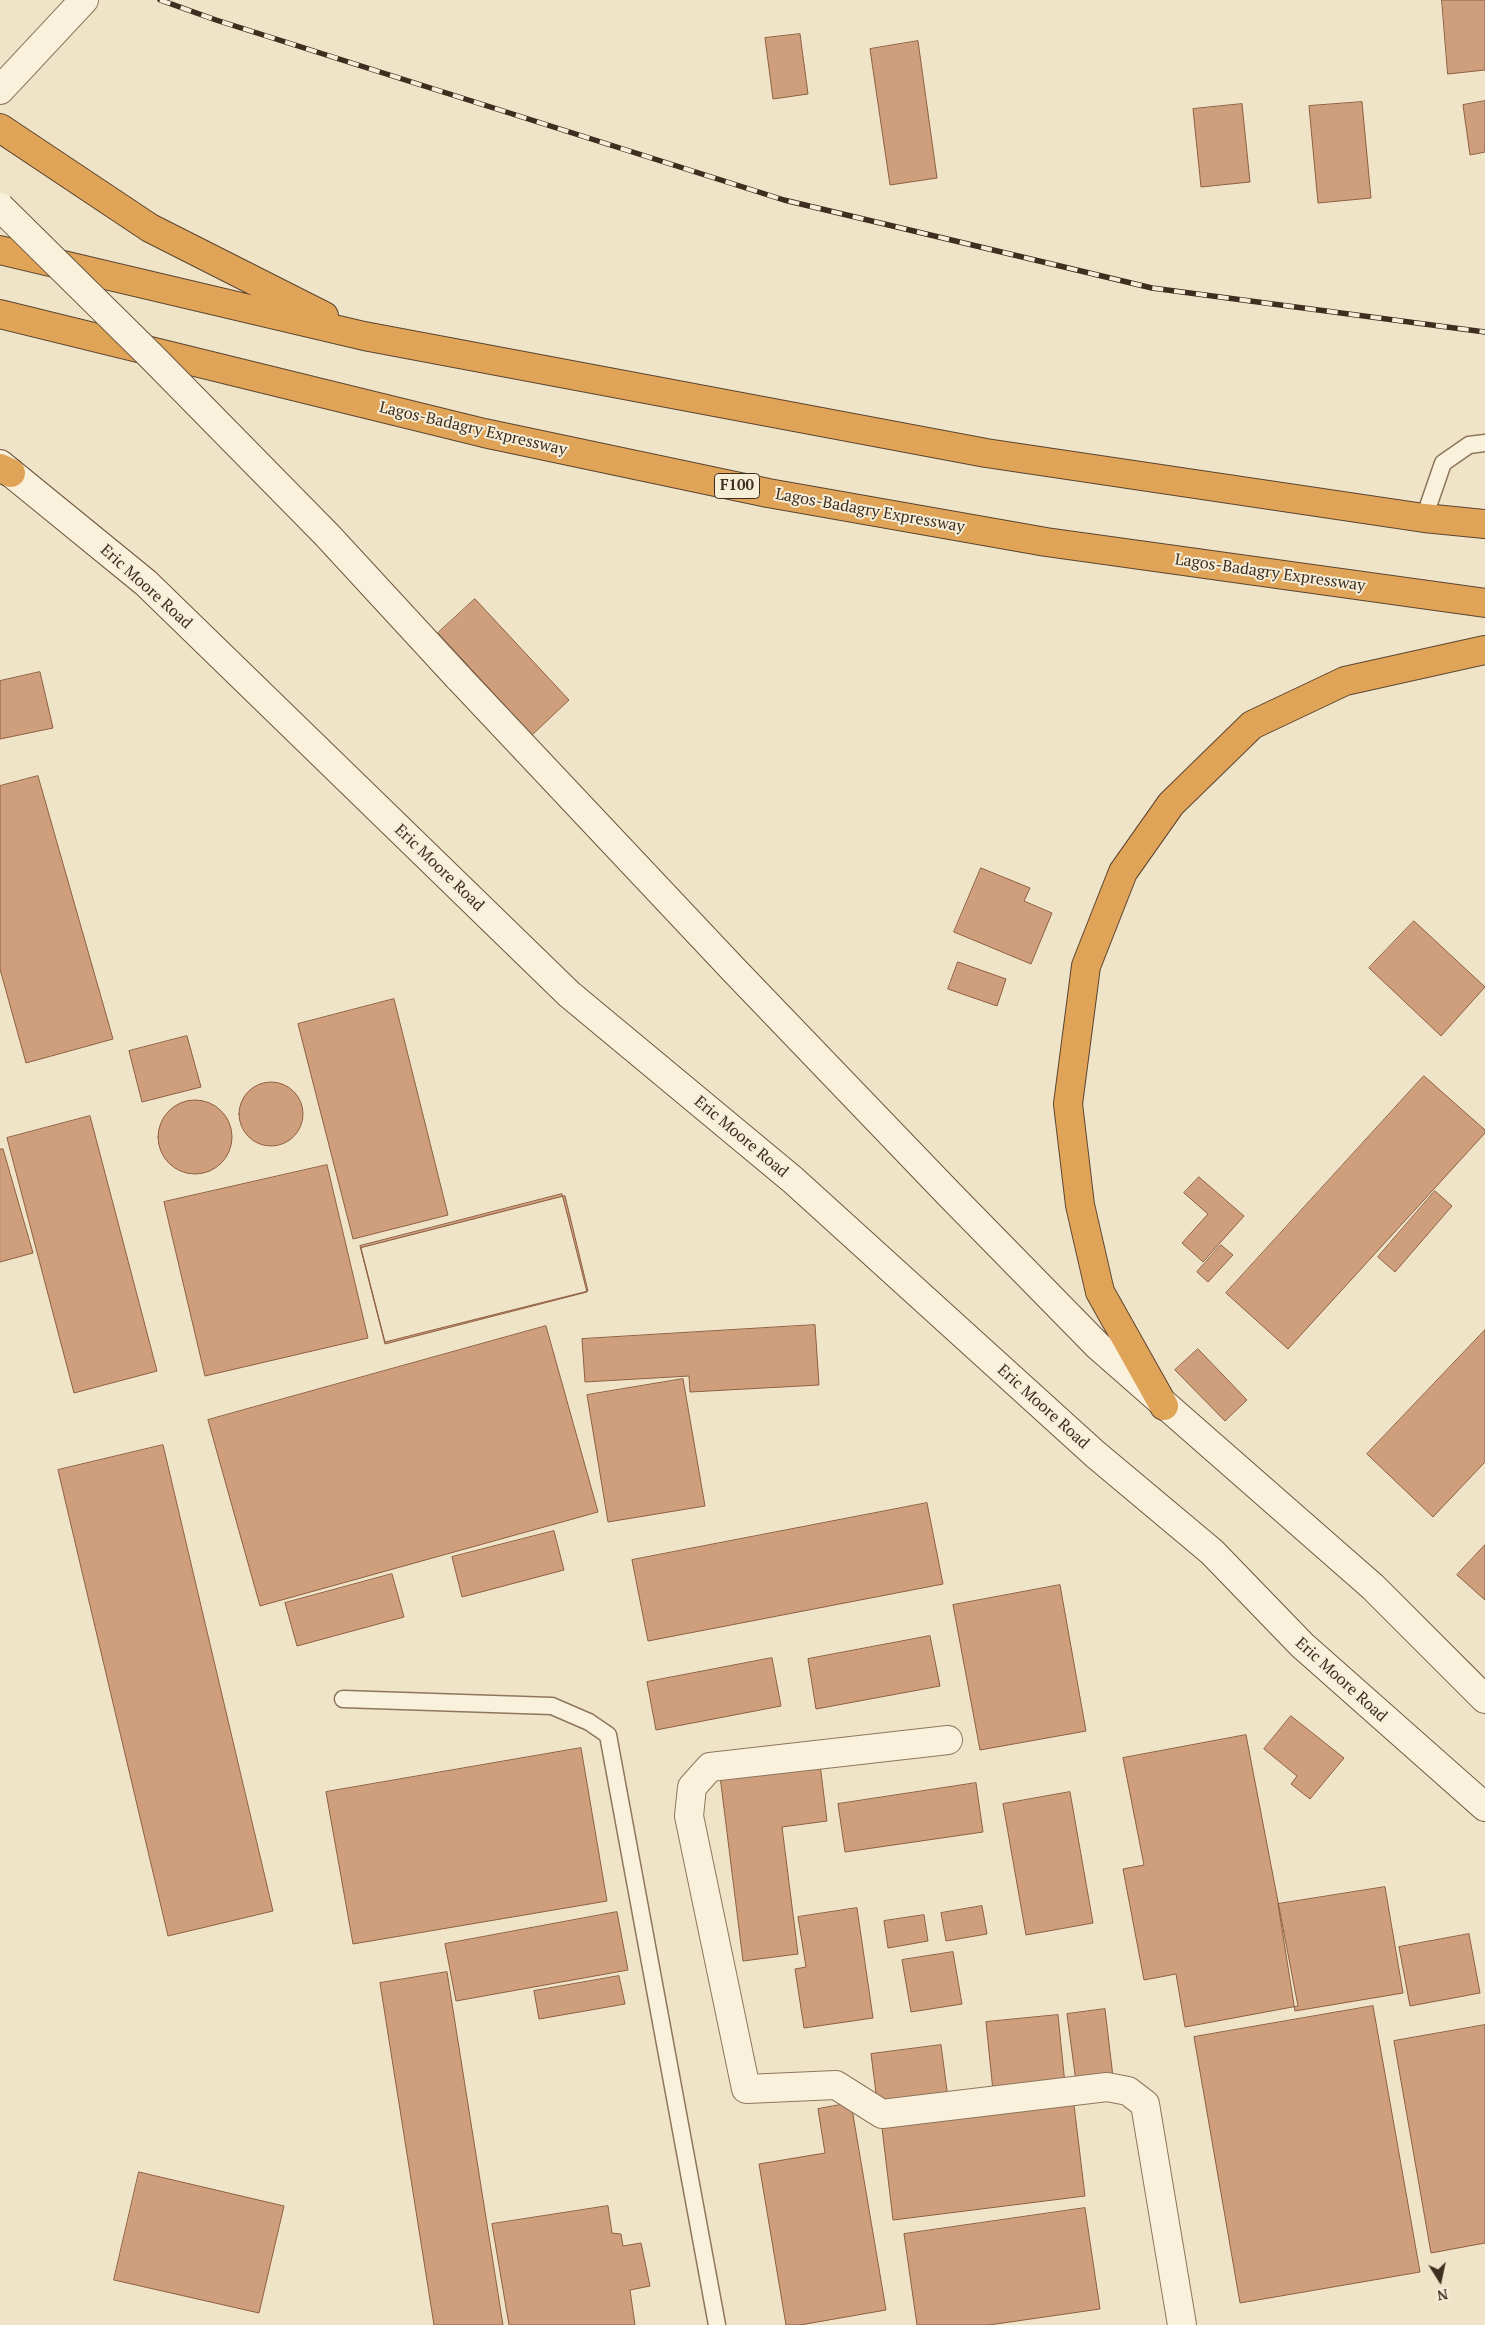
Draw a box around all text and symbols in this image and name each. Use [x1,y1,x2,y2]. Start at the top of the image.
street label: Lagos-Badagry Expressway [377,398,569,460]
road number: F100 [714,474,760,498]
street label: Lagos-Badagry Expressway [774,485,966,537]
street label: Eric Moore Road [96,541,196,633]
street label: Lagos-Badagry Expressway [1174,550,1366,596]
street label: Eric Moore Road [390,820,488,916]
street label: Eric Moore Road [690,1092,792,1182]
street label: Eric Moore Road [993,1361,1093,1453]
street label: Eric Moore Road [1291,1634,1391,1726]
north arrow [1415,2255,1465,2305]
text: N [1436,2285,1450,2306]

